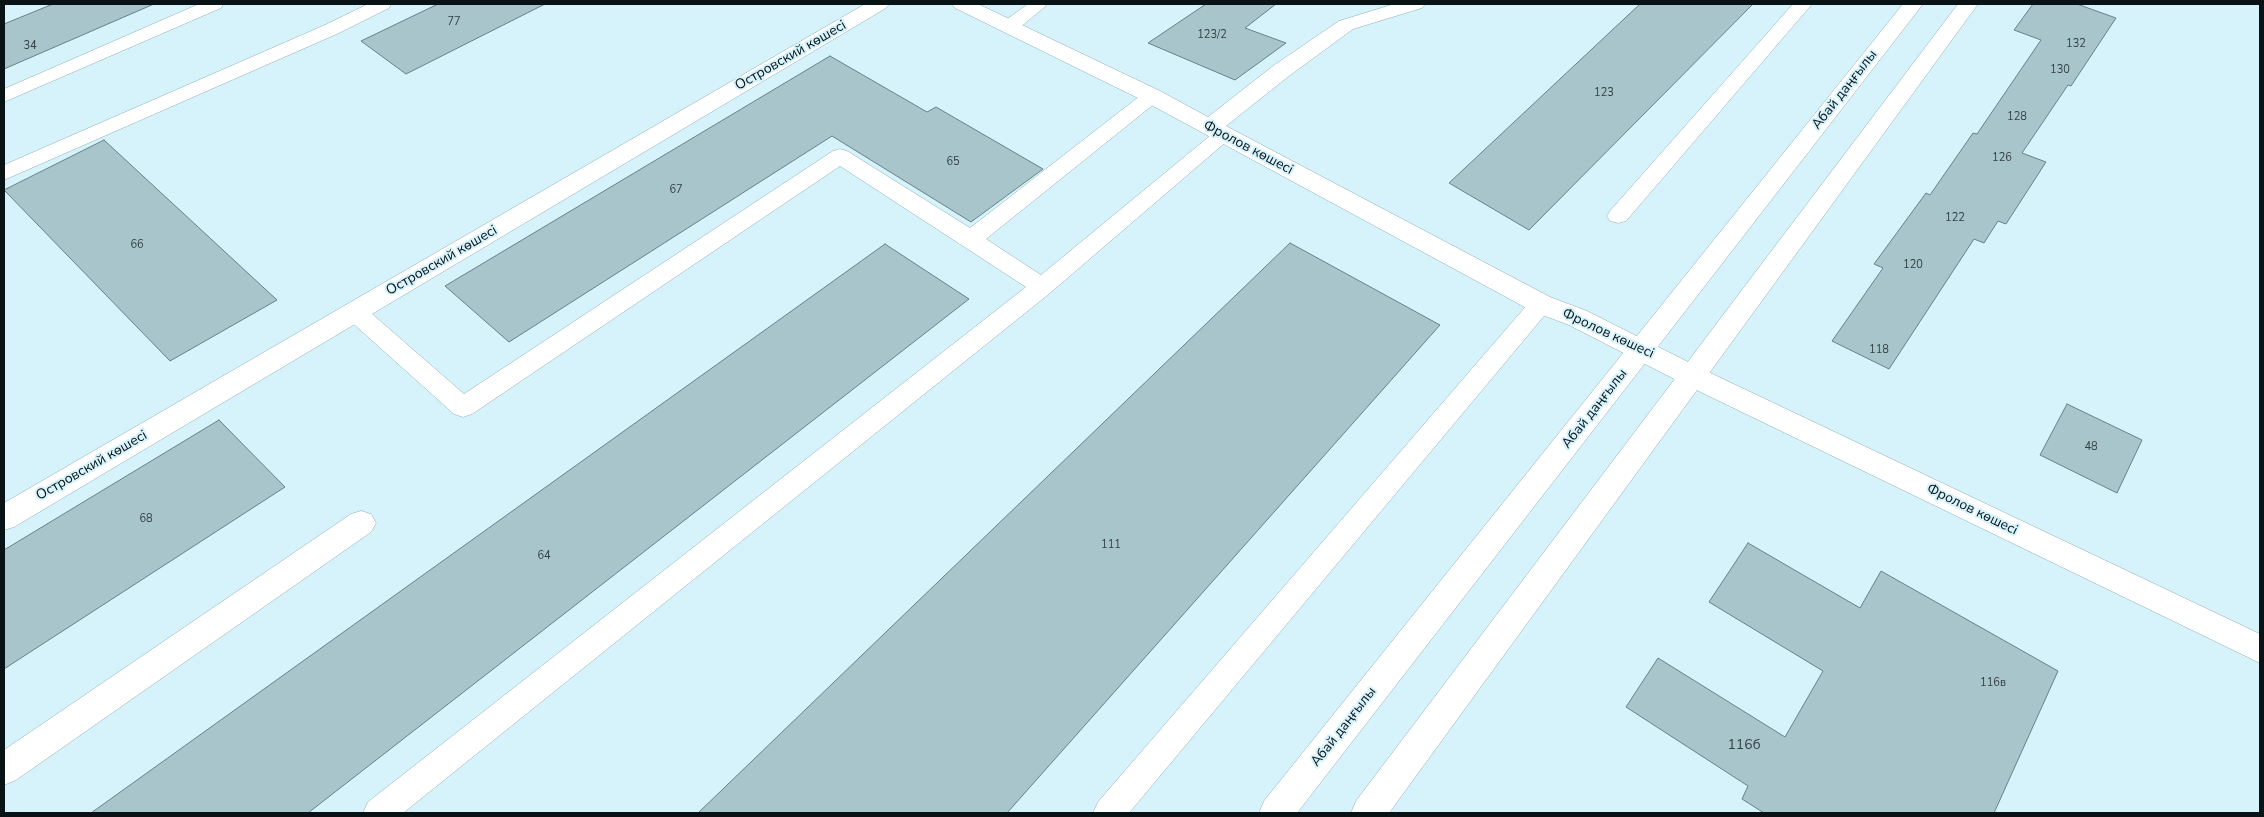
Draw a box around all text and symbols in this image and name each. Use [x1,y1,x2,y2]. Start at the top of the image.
house number: 77 [447,15,461,29]
street label: Островский көшесі [732,17,850,95]
house number: 123/2 [1197,28,1227,42]
house number: 132 [2066,37,2086,51]
house number: 34 [23,39,37,53]
street label: Абай даңғылы [1809,47,1881,133]
house number: 130 [2050,63,2070,77]
house number: 123 [1594,86,1614,100]
house number: 128 [2007,110,2027,124]
street label: Фролов көшесі [1200,117,1296,179]
house number: 126 [1992,151,2012,165]
house number: 65 [946,155,960,169]
house number: 67 [669,183,683,197]
house number: 122 [1945,211,1965,225]
street label: Островский көшесі [383,222,501,300]
house number: 66 [130,238,144,252]
house number: 120 [1903,258,1923,272]
street label: Фролов көшесі [1559,305,1657,363]
house number: 118 [1869,343,1889,357]
street label: Абай даңғылы [1559,366,1631,452]
street label: Островский көшесі [33,427,151,505]
house number: 48 [2084,440,2098,454]
street label: Фролов көшесі [1924,481,2020,539]
house number: 68 [139,512,153,526]
house number: 111 [1101,538,1121,552]
house number: 64 [537,549,551,563]
house number: 116в [1980,676,2006,690]
street label: Абай даңғылы [1308,684,1380,770]
house number: 116б [1727,738,1761,754]

